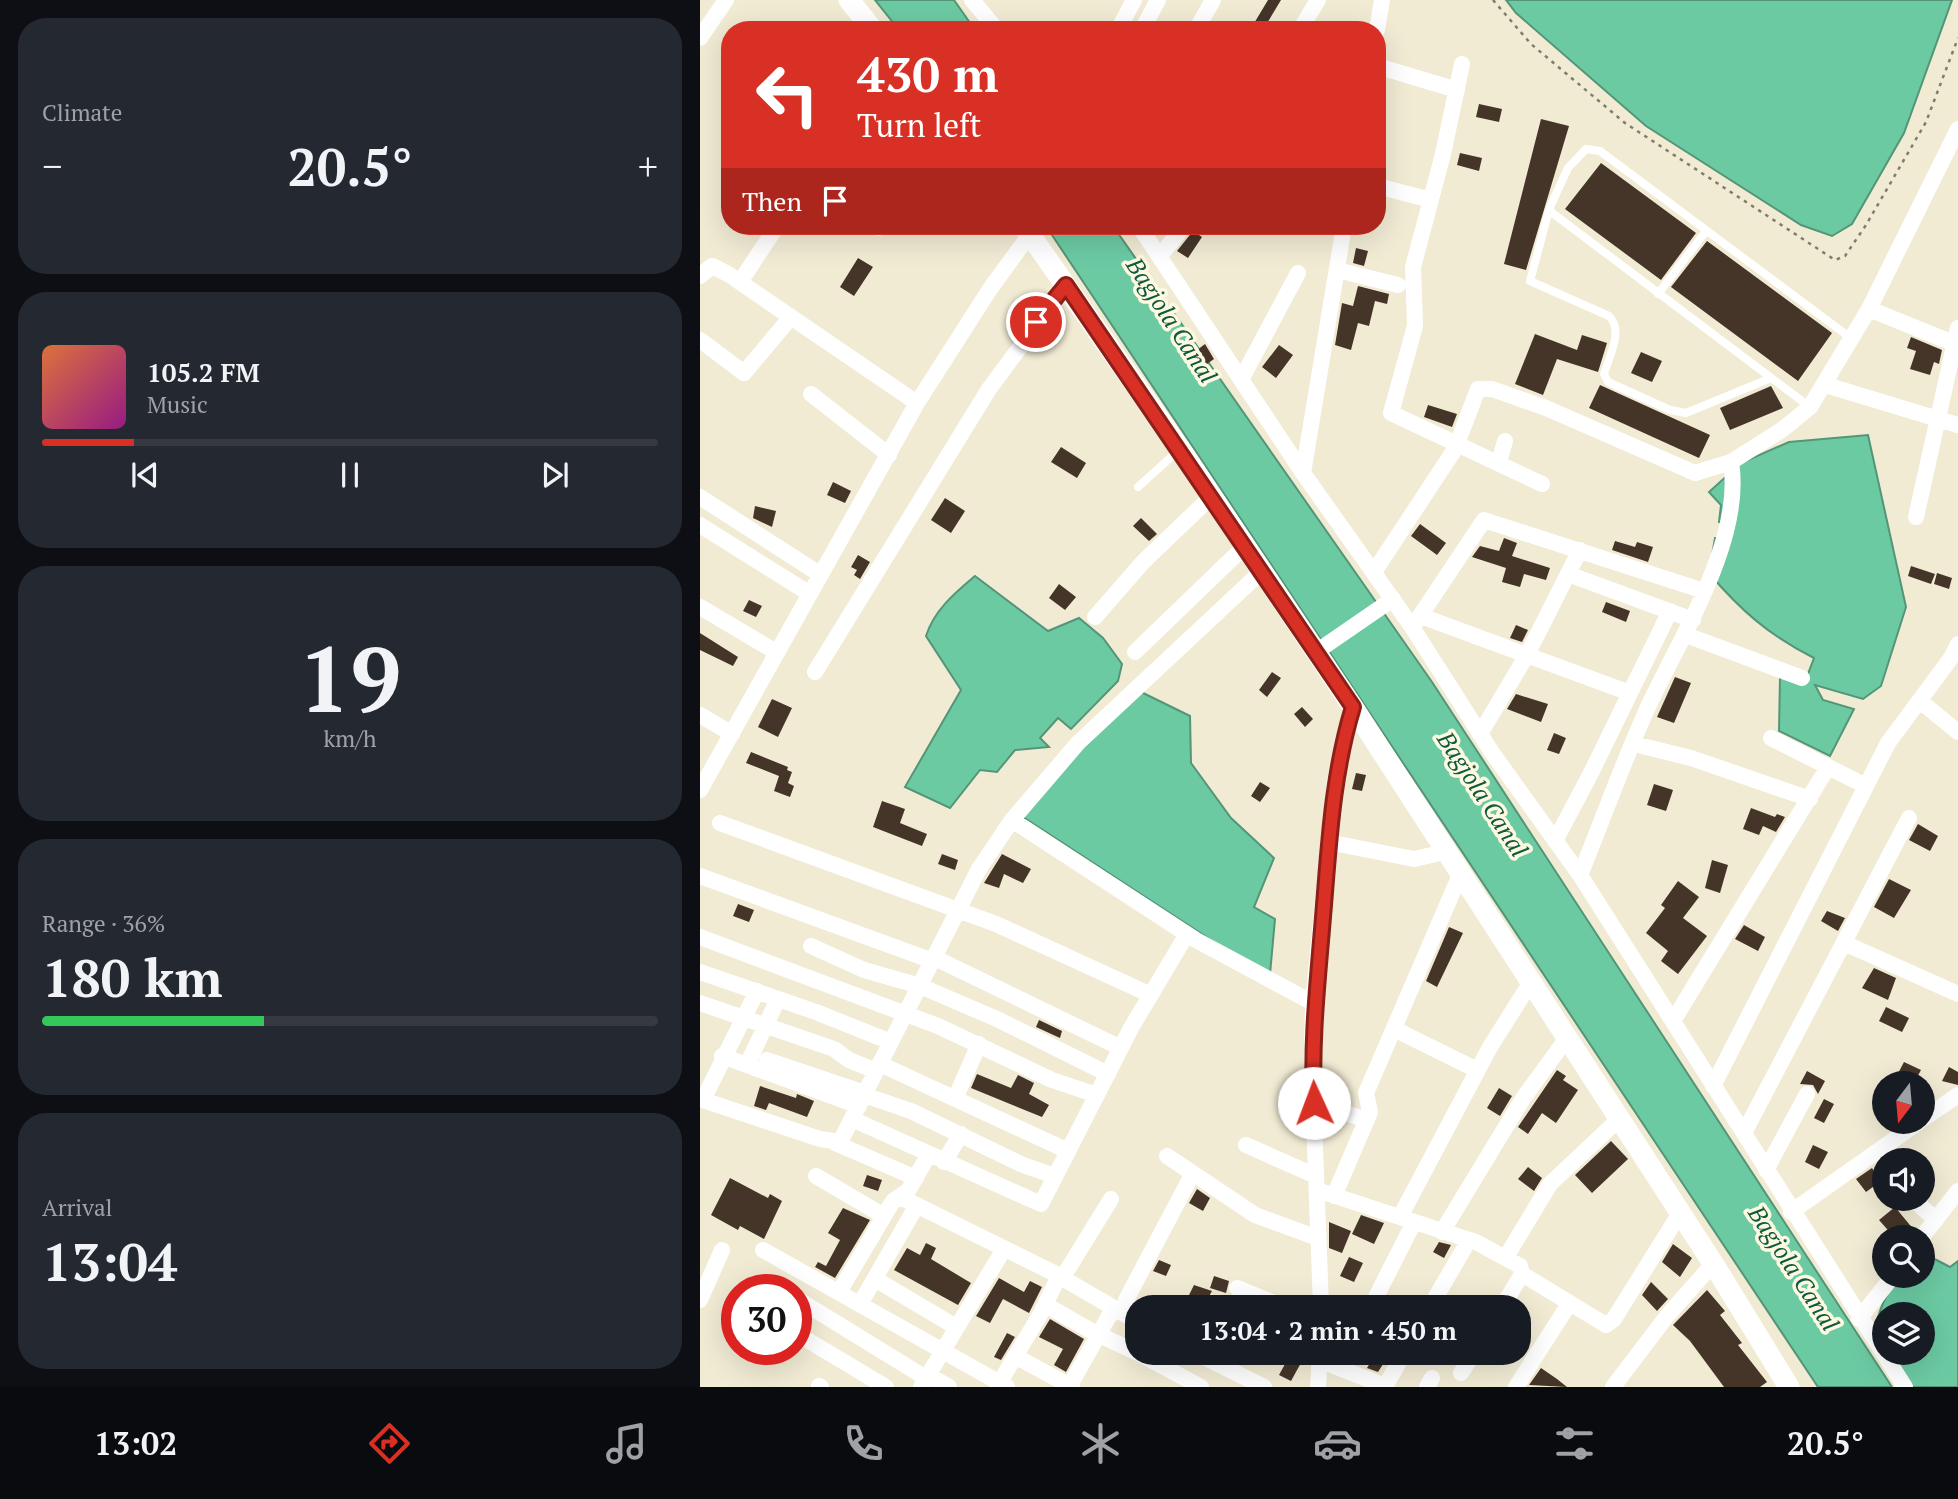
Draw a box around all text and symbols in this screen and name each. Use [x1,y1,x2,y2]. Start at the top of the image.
text: 430 m [857,41,999,106]
icon: left [742,49,833,140]
text: Climate [42,97,122,128]
text: Turn left [857,104,981,146]
text: 20.5° [287,132,413,201]
text: − [42,141,62,191]
text: + [638,141,658,191]
icon: arrive [816,182,854,220]
text: Then [742,184,802,218]
water label: Bagjola Canal [1119,250,1225,389]
pin [1006,292,1066,352]
icon: arrive [1017,303,1055,341]
text: 105.2 FM [147,355,260,389]
text: Music [147,389,208,420]
icon: previous [126,456,164,494]
icon: pause [331,456,369,494]
icon: next [536,456,574,494]
text: 19 [299,617,401,738]
text: km/h [323,723,377,754]
water label: Bagjola Canal [1430,724,1536,863]
text: Range · 36% [42,908,165,939]
text: 180 km [42,943,223,1012]
position arrow [1277,1066,1351,1140]
north arrow [1872,1071,1936,1134]
map controls [1872,1071,1935,1365]
button: sound [1872,1148,1935,1211]
text: Arrival [42,1192,113,1223]
water label: Bagjola Canal [1741,1198,1847,1337]
button: search [1872,1225,1935,1288]
text: 13:04 [42,1227,177,1296]
speed limit sign: 30 [721,1274,812,1365]
button: layers [1872,1302,1935,1365]
text: 13:04 · 2 min · 450 m [1199,1313,1457,1347]
icon: directions [365,1419,414,1468]
icon: music [602,1419,651,1468]
icon: phone [839,1419,888,1468]
icon: climate [1076,1419,1125,1468]
icon: car [1313,1419,1362,1468]
icon: filters [1550,1419,1599,1468]
text: 13:02 [94,1422,177,1464]
text: 20.5° [1787,1422,1864,1464]

